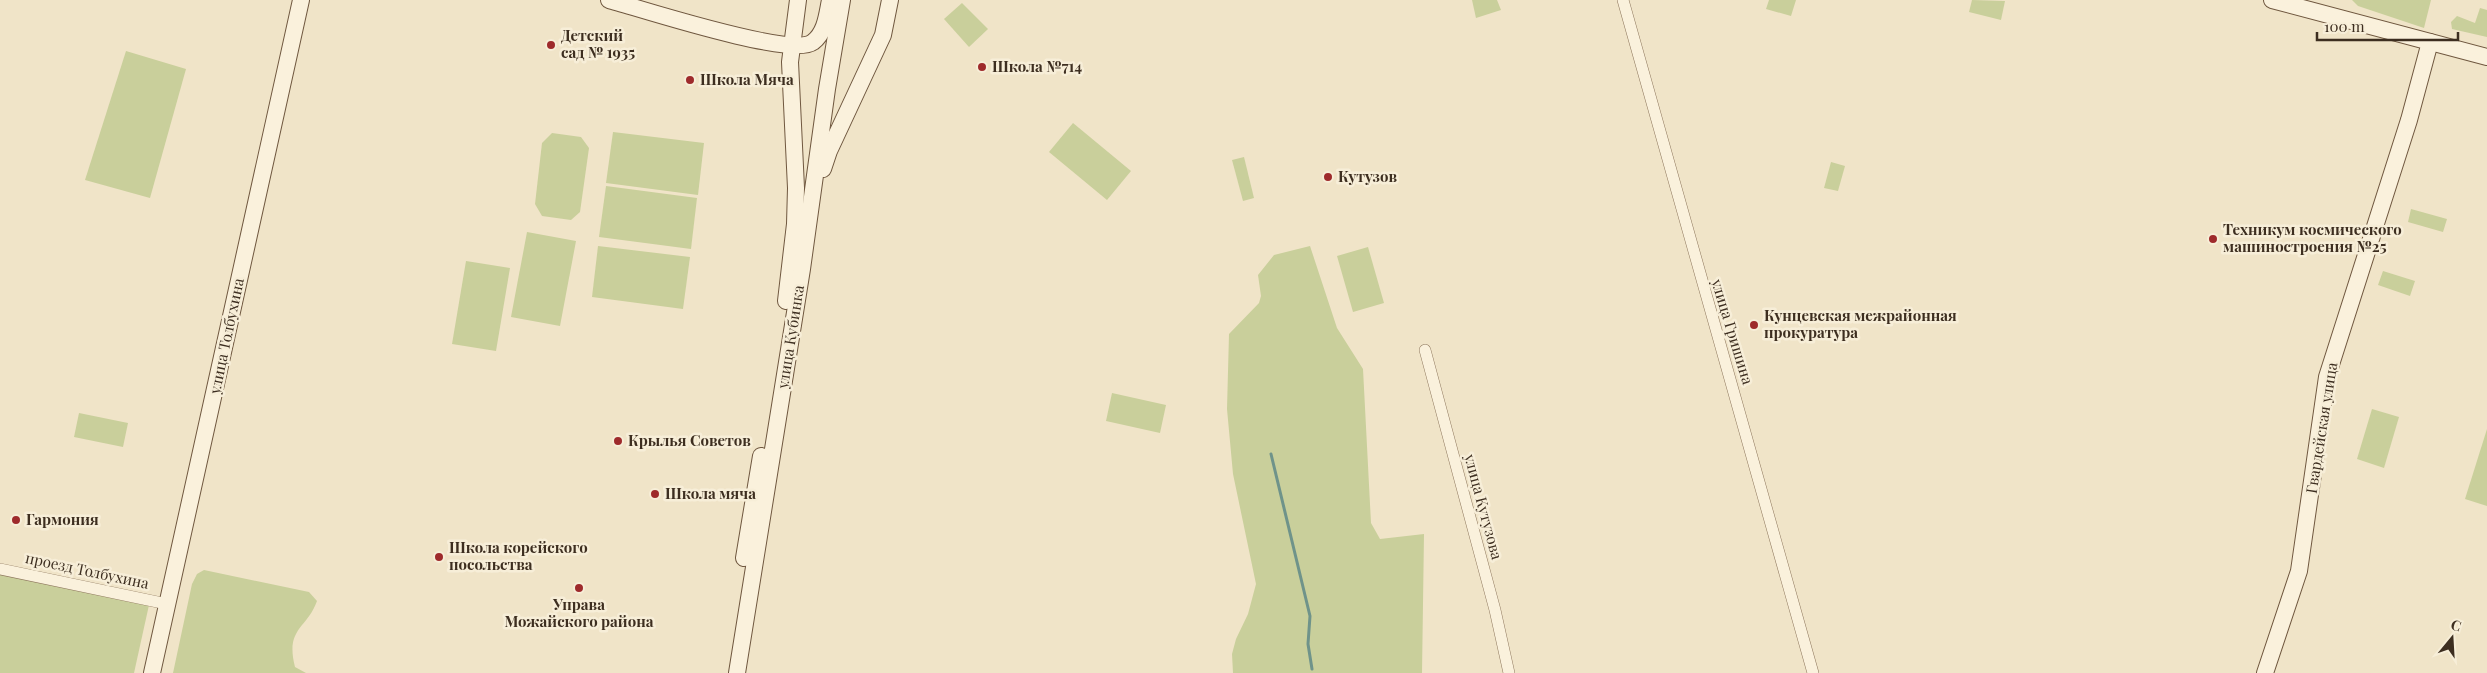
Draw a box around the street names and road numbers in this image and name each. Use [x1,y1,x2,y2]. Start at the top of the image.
street label: улица Толбухина [204,276,248,396]
street label: улица Гришина [1707,276,1759,387]
street label: улица Кубинка [772,283,808,391]
street label: Гвардейская улица [2301,360,2341,495]
street label: улица Кутузова [1460,451,1508,562]
street label: проезд Толбухина [24,547,151,593]

